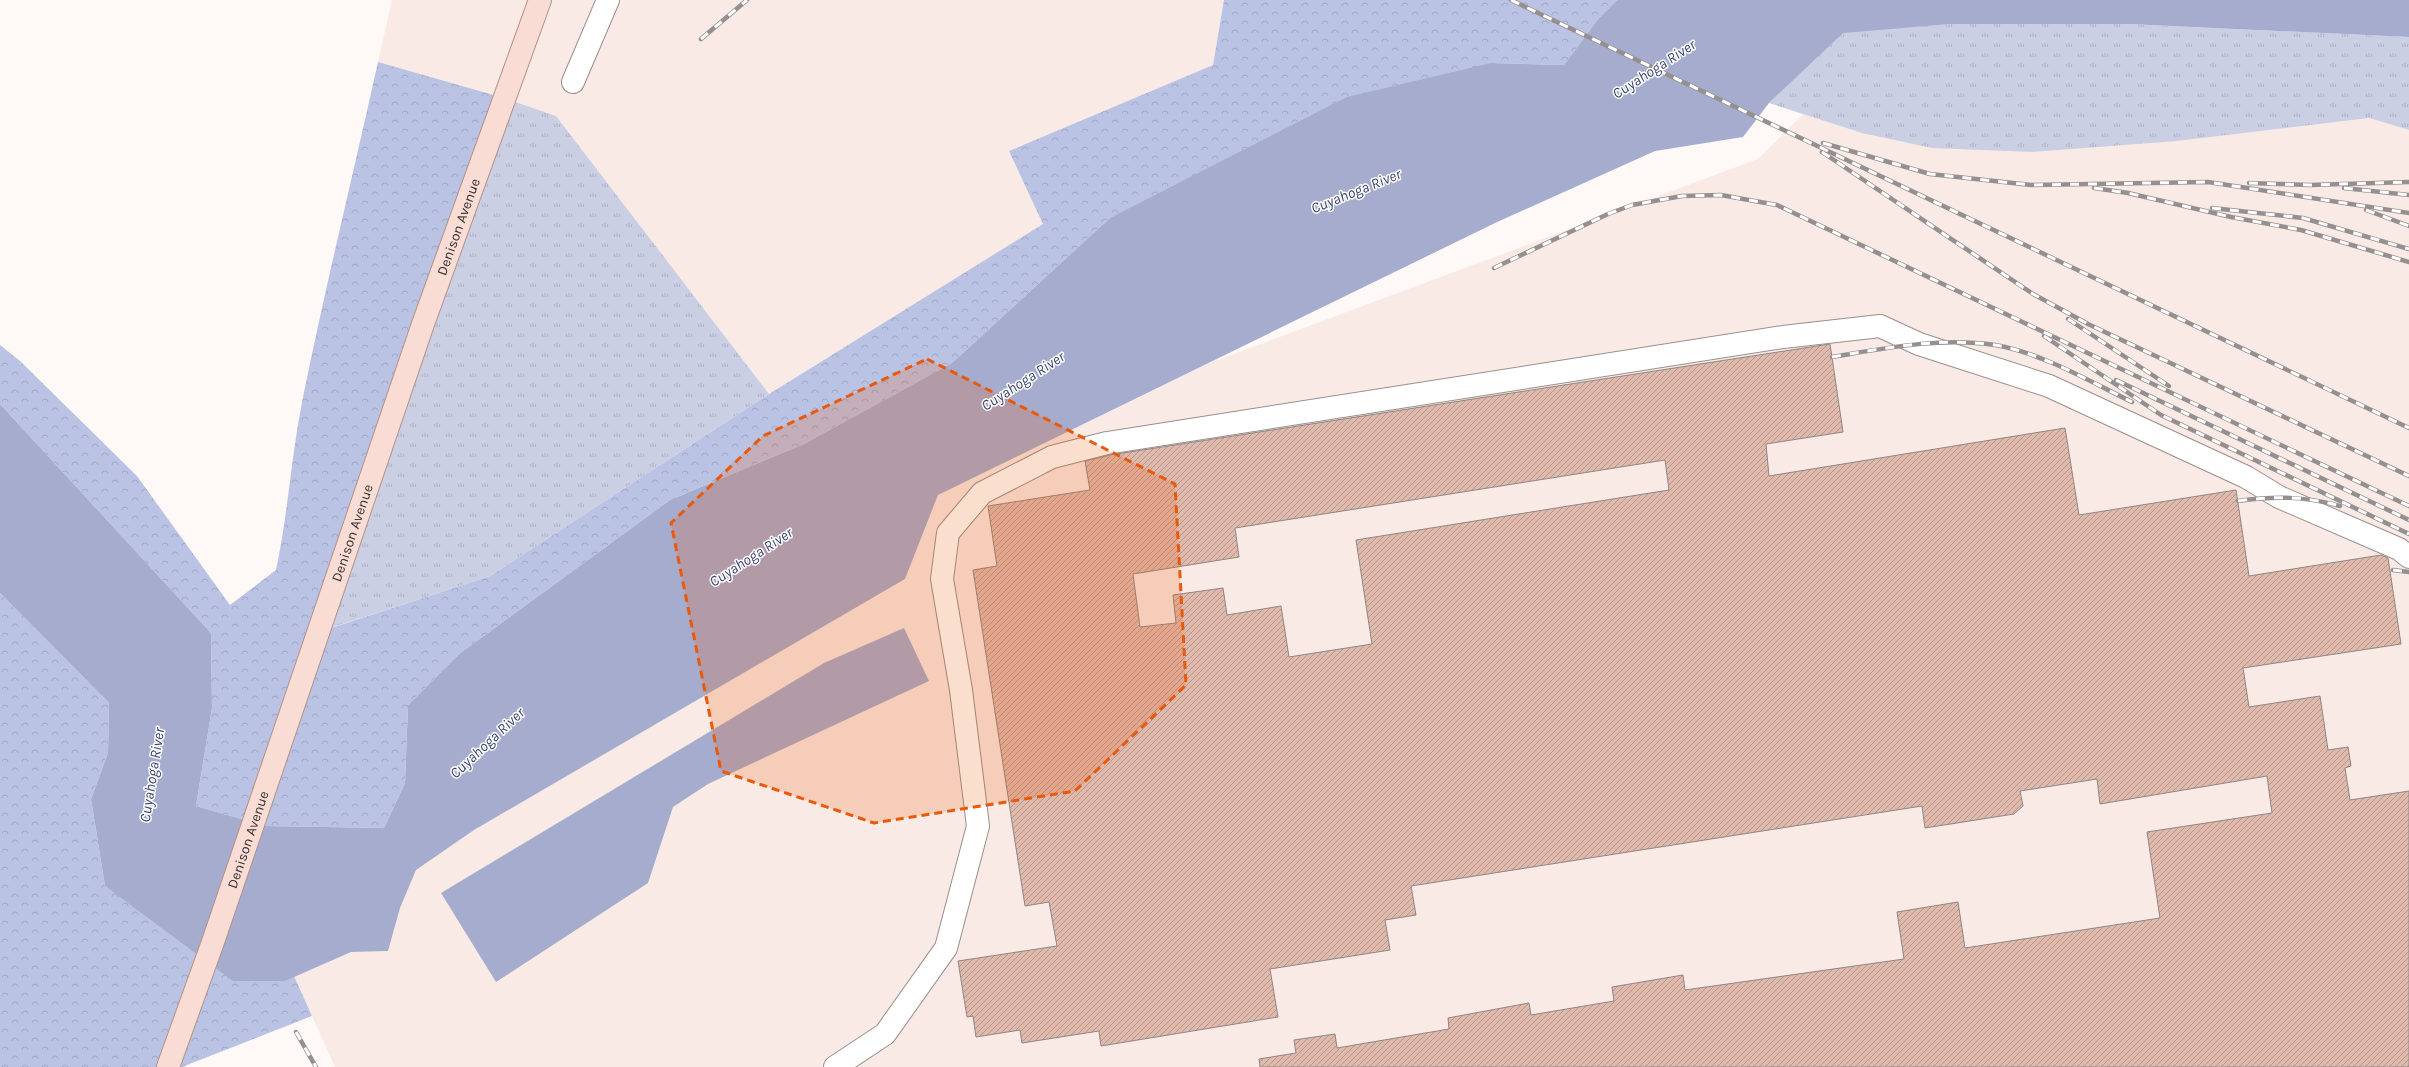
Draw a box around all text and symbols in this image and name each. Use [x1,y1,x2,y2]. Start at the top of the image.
water label: Cuyahoga River [1609,35,1700,103]
water label: Cuyahoga River [1308,164,1405,217]
street label: Denison Avenue [433,176,483,278]
water label: Cuyahoga River [978,347,1069,415]
street label: Denison Avenue [328,482,376,584]
water label: Cuyahoga River [706,523,797,591]
water label: Cuyahoga River [446,703,529,782]
water label: Cuyahoga River [136,726,169,824]
street label: Denison Avenue [223,789,272,891]

